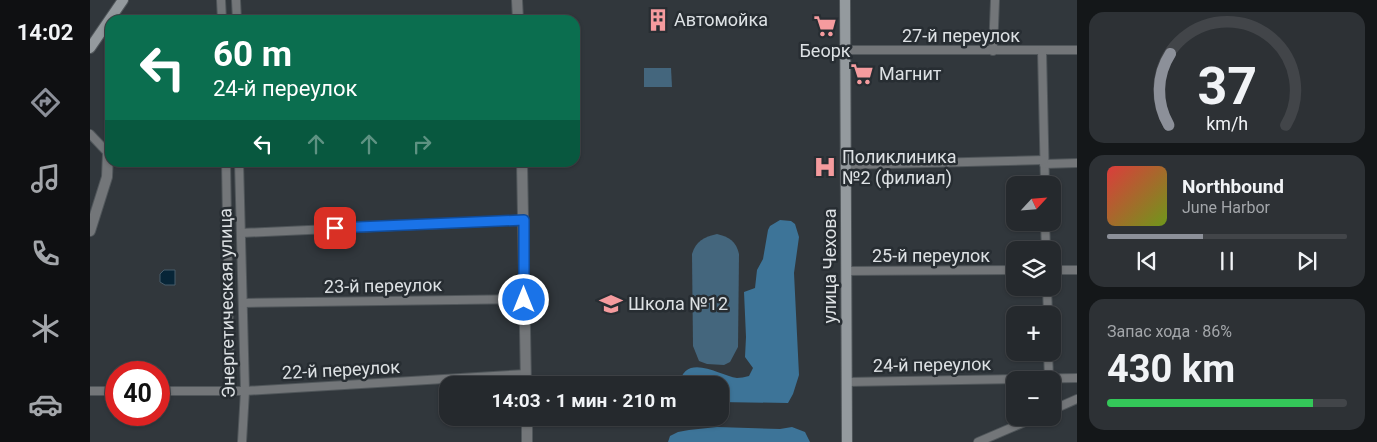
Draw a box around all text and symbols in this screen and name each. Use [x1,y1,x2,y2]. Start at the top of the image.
building icon: Автомойка [645,7,671,33]
place label: Автомойка [674,9,768,30]
supermarket icon: Беорк [812,13,838,39]
text: 14:02 [17,20,73,45]
street label: 27-й переулок [902,25,1020,46]
text: 60 m [213,34,292,75]
icon: left [130,35,195,100]
place label: Беорк [800,40,851,61]
text: 37 [1197,56,1257,117]
supermarket icon: Магнит [849,61,875,87]
place label: Магнит [879,63,942,84]
text: 24-й переулок [213,76,357,101]
icon: directions [28,85,63,120]
text: km/h [1206,113,1248,134]
icon: left [249,130,277,158]
icon: ahead [302,130,330,158]
icon: ahead [355,130,383,158]
icon: right [408,130,436,158]
place label: Поликлиника №2 (филиал) [842,146,957,189]
hospital icon: Поликлиника №2 (филиал) [812,154,838,180]
icon: music [28,161,63,196]
text: Northbound [1182,175,1284,198]
north arrow [1006,176,1061,231]
map controls [1006,176,1061,426]
text: June Harbor [1182,198,1270,217]
pin [314,207,356,249]
street label: Энергетическая улица [214,208,239,398]
street label: улица Чехова [819,209,840,323]
icon: arrive [321,214,349,242]
icon: phone [28,236,63,271]
button: layers [1006,241,1061,296]
street label: 25-й переулок [872,245,990,266]
icon: previous [1133,247,1161,275]
icon: pause [1213,247,1241,275]
icon: next [1293,247,1321,275]
position arrow [497,273,549,325]
street label: 23-й переулок [324,274,442,297]
school or university icon: Школа №12 [598,291,624,317]
place label: Школа №12 [628,293,728,314]
button: + [1006,306,1061,361]
icon: climate [28,311,63,346]
text: Запас хода · 86% [1107,322,1232,341]
text: 430 km [1107,347,1235,391]
street label: 24-й переулок [873,353,991,376]
street label: 22-й переулок [281,356,401,383]
speed limit sign: 40 [105,361,170,426]
button: − [1006,371,1061,426]
icon: car [28,387,63,422]
text: 14:03 · 1 мин · 210 m [492,389,676,412]

